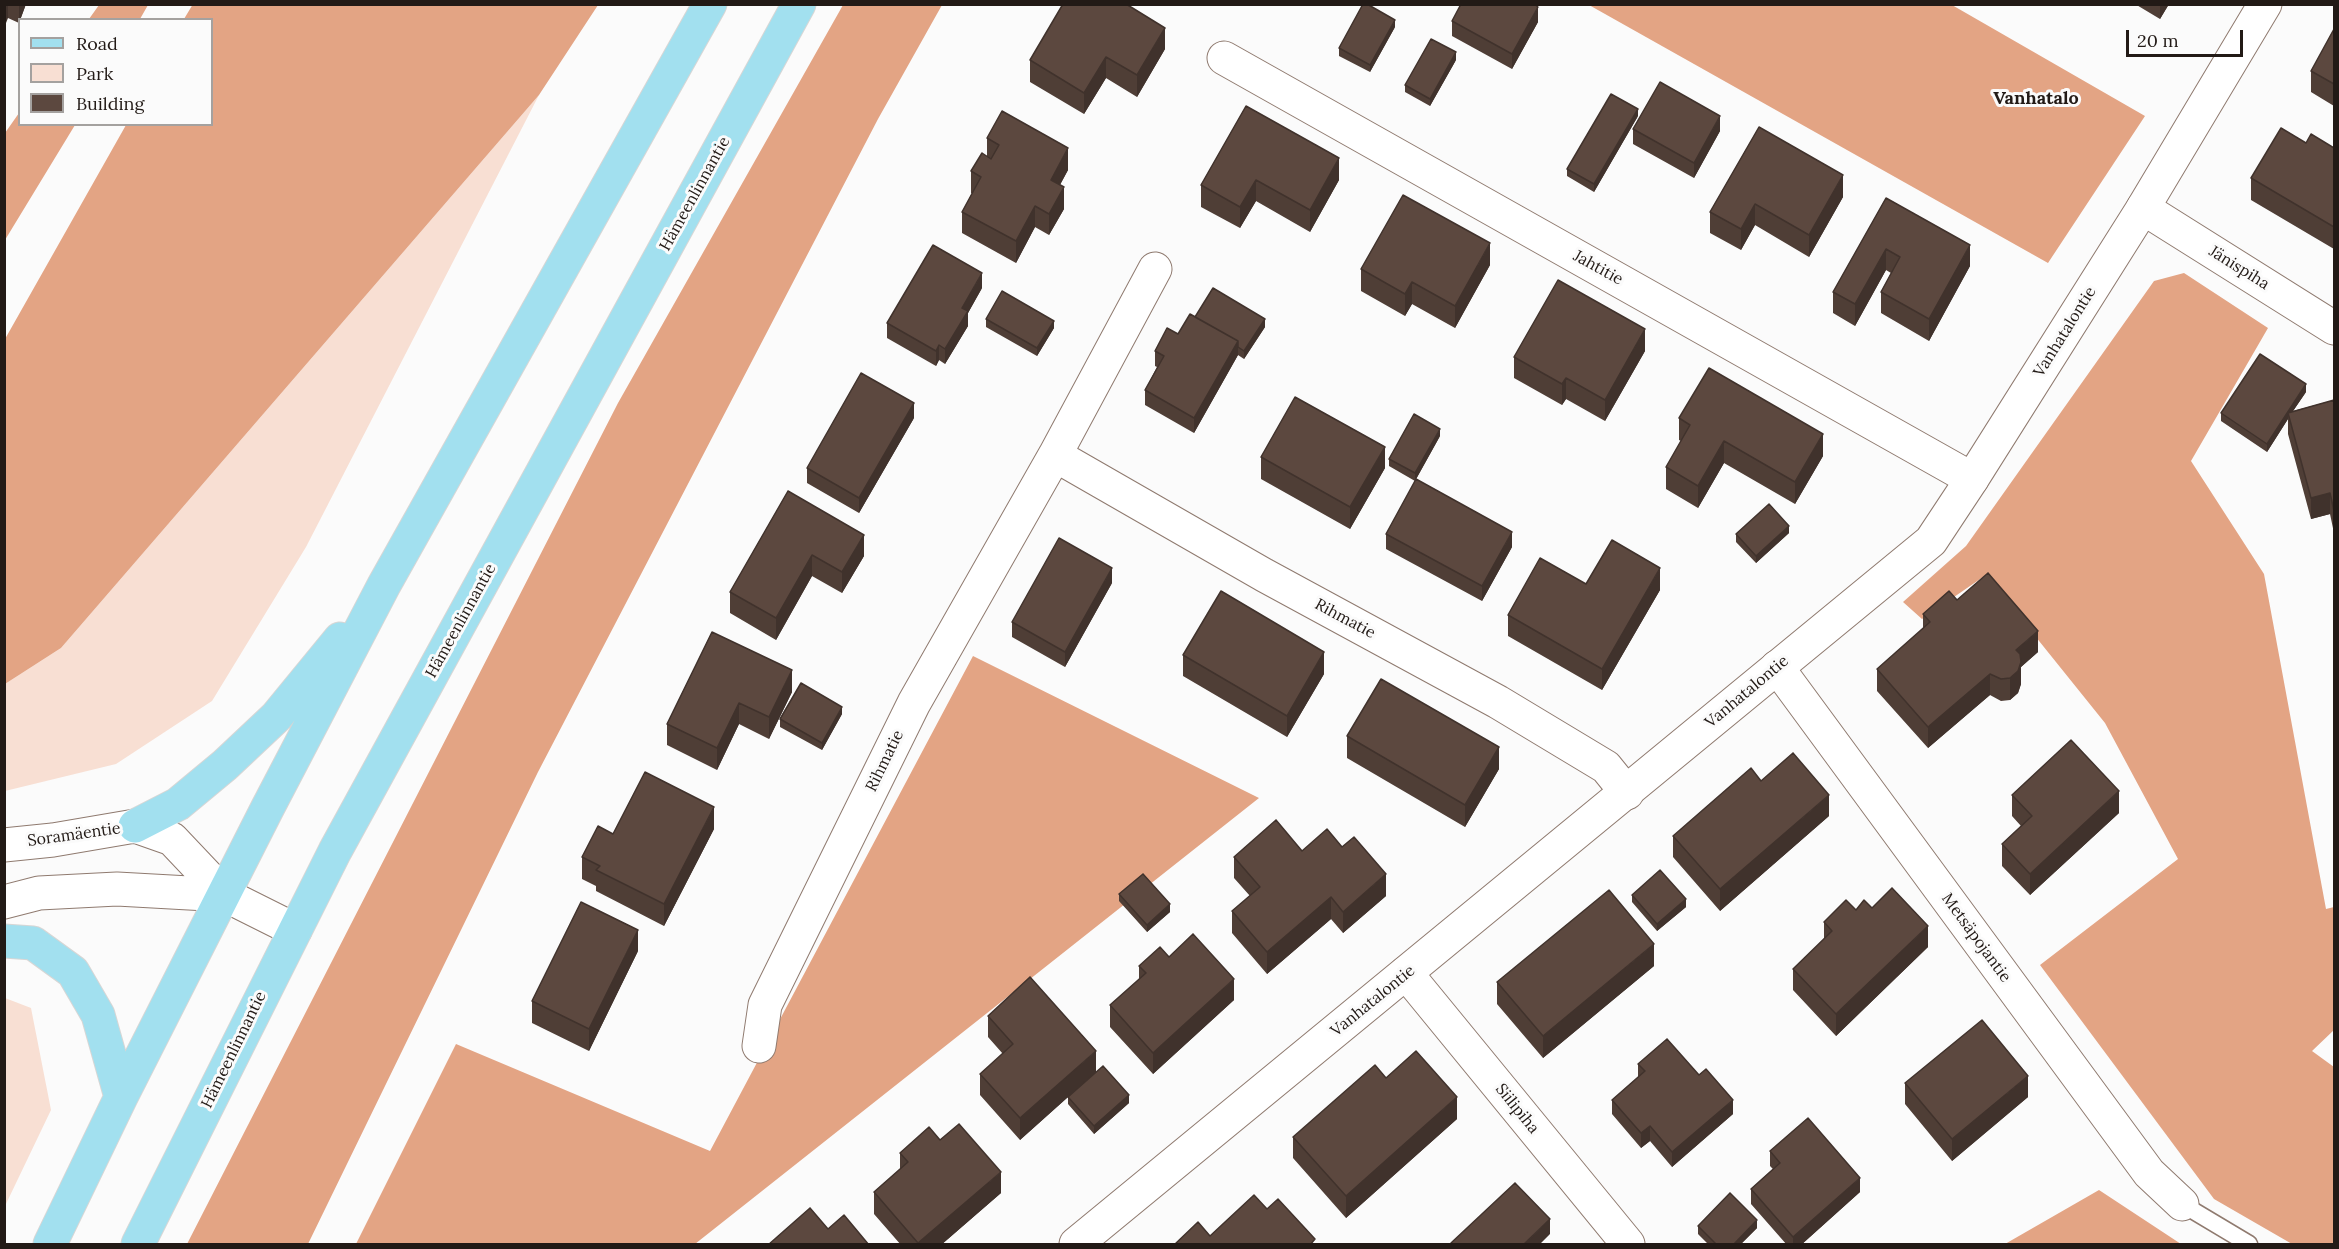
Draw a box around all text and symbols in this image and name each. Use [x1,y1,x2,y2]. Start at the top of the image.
legend [18,18,213,126]
scale bar [2129,18,2246,56]
text: 20 m [2137,29,2179,52]
text: Road [76,32,118,55]
text: Park [76,62,113,85]
district label: Vanhatalo [1993,88,2079,110]
text: Building [76,92,144,115]
street label: Hämeenlinnantie [656,134,734,254]
street label: Jänispiha [2205,242,2273,294]
street label: Jahtitie [1570,247,1626,289]
street label: Vanhatalontie [2030,283,2100,381]
street label: Hämeenlinnantie [422,561,500,681]
street label: Rihmatie [1311,595,1379,643]
street label: Vanhatalontie [1701,652,1793,732]
street label: Rihmatie [862,727,908,795]
street label: Soramäentie [26,819,122,851]
street label: Metsäpojantie [1937,890,2015,986]
street label: Vanhatalontie [1327,961,1419,1041]
street label: Hämeenlinnantie [197,989,271,1111]
street label: Siilipiha [1491,1080,1543,1138]

